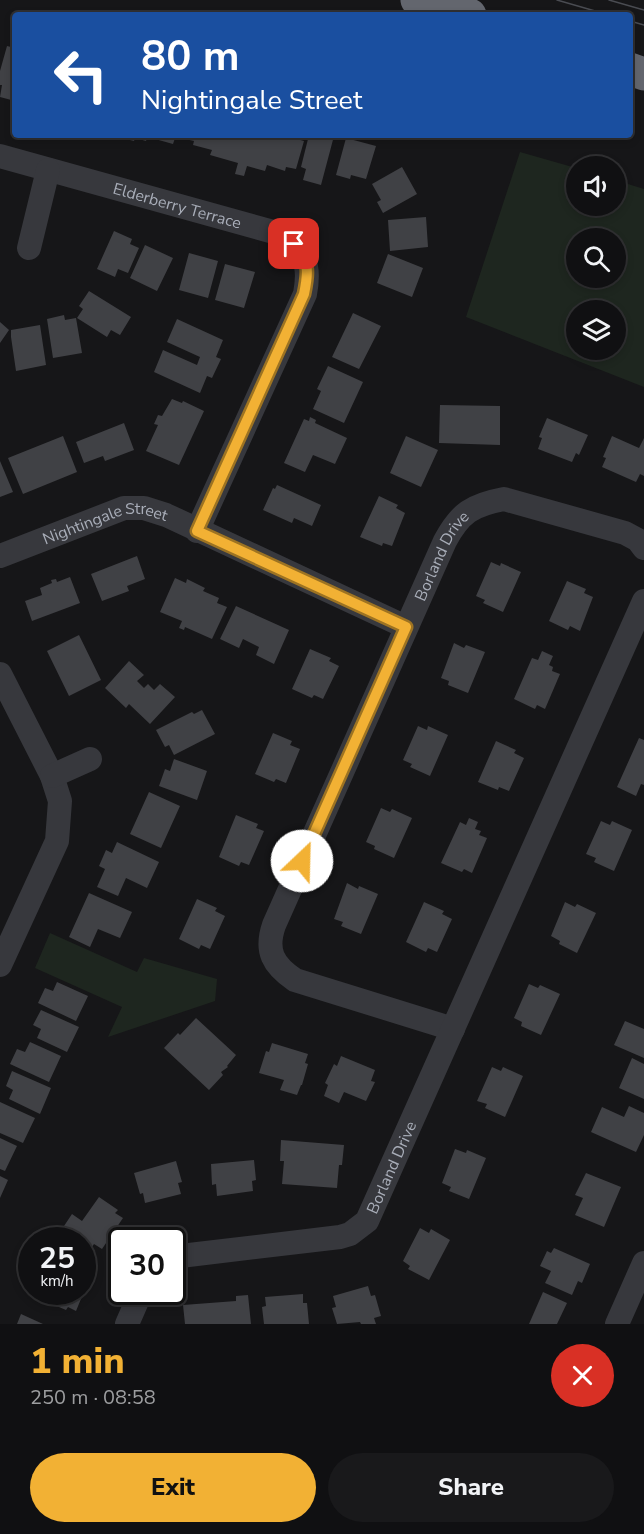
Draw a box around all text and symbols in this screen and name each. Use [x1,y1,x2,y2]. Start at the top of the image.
text: 80 m [141,28,240,85]
icon: left [42,36,120,114]
text: Nightingale Street [141,82,362,119]
map controls [566,156,626,360]
button: sound [566,156,626,216]
street label: Elderberry Terrace [110,178,244,235]
pin [268,218,319,269]
icon: arrive [277,227,310,260]
button: search [566,228,626,288]
button: layers [566,300,626,360]
street label: Nightingale Street [40,498,171,550]
street label: Borland Drive [410,506,474,605]
position arrow [270,829,334,893]
street label: Borland Drive [362,1118,422,1217]
speed limit sign: 30 [108,1227,186,1305]
text: 25 [39,1238,75,1279]
text: km/h [40,1271,74,1291]
text: 1 min [30,1337,125,1386]
button: close [551,1344,614,1407]
text: 250 m · 08:58 [30,1384,156,1411]
button: Exit [30,1453,316,1522]
button: Share [328,1453,614,1522]

